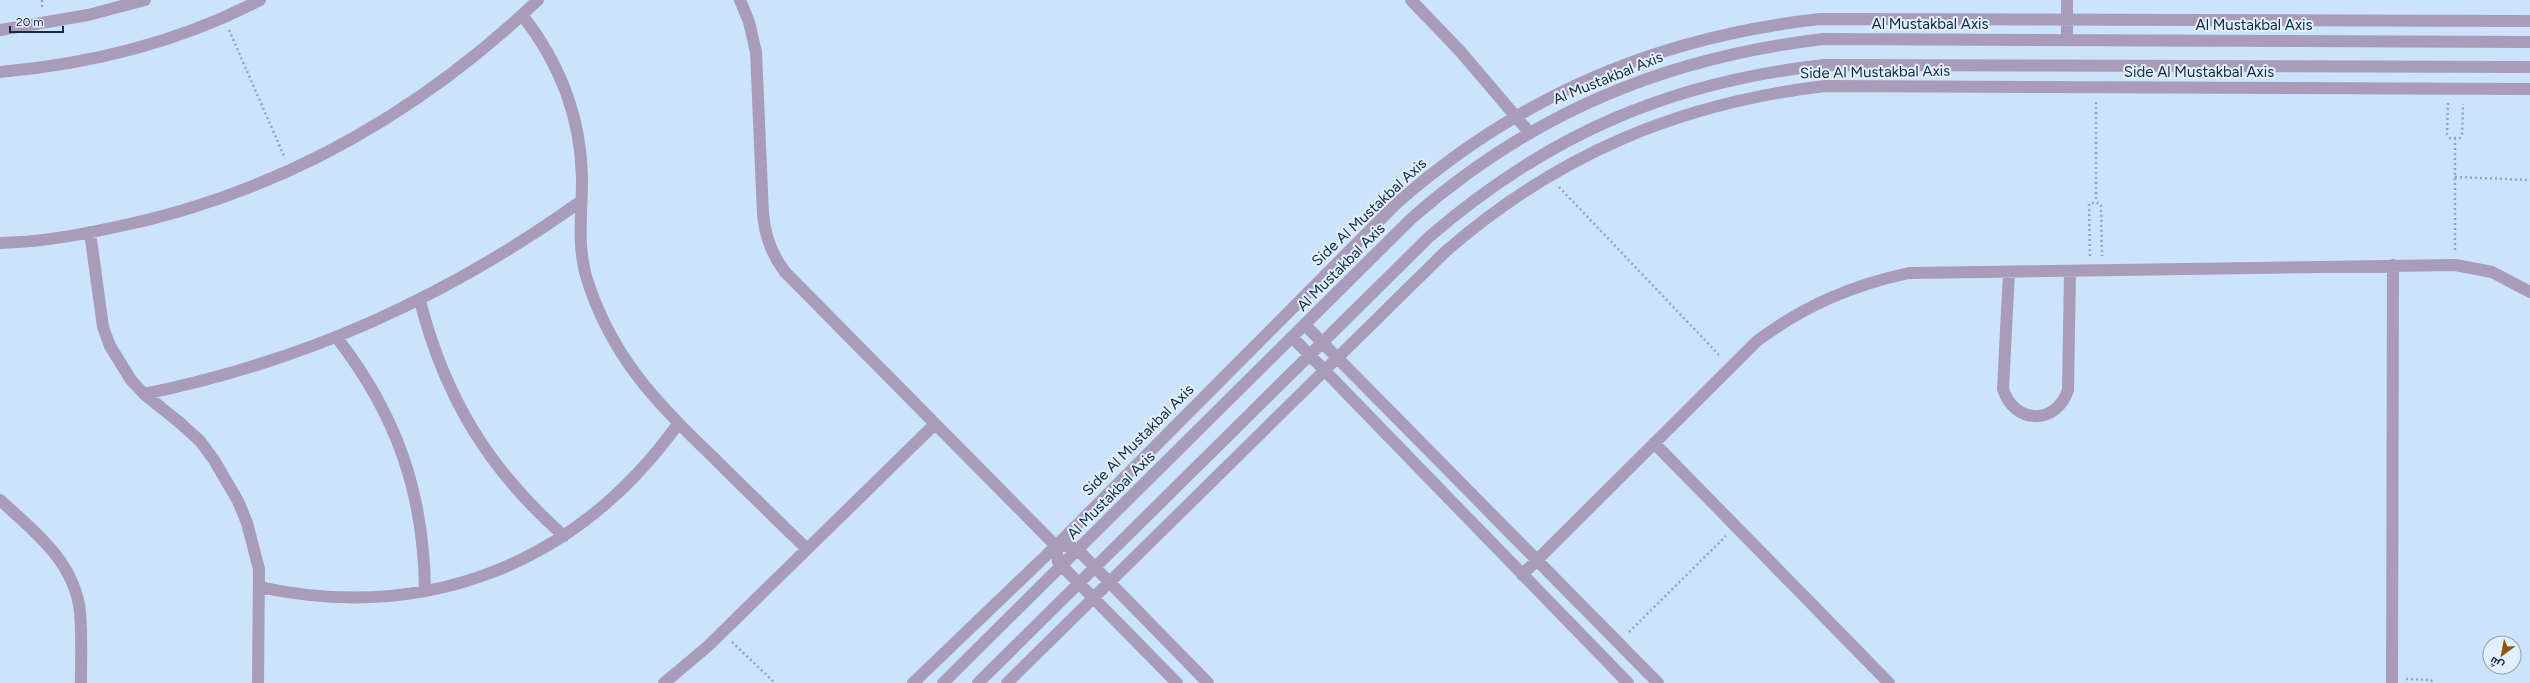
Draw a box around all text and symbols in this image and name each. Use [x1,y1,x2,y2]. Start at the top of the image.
scale bar [10,8,63,34]
text: 20 m [16,15,44,29]
street label: Al Mustakbal Axis [1872,15,1988,33]
street label: Al Mustakbal Axis [2196,16,2312,34]
street label: Al Mustakbal Axis [1550,48,1666,108]
street label: Side Al Mustakbal Axis [1800,62,1950,82]
street label: Side Al Mustakbal Axis [2124,63,2274,81]
street label: Side Al Mustakbal Axis [1308,154,1430,270]
street label: Al Mustakbal Axis [1293,219,1389,315]
street label: Side Al Mustakbal Axis [1078,380,1198,500]
street label: Al Mustakbal Axis [1063,447,1159,543]
north arrow [2482,635,2522,675]
text: ش [2488,654,2506,672]

